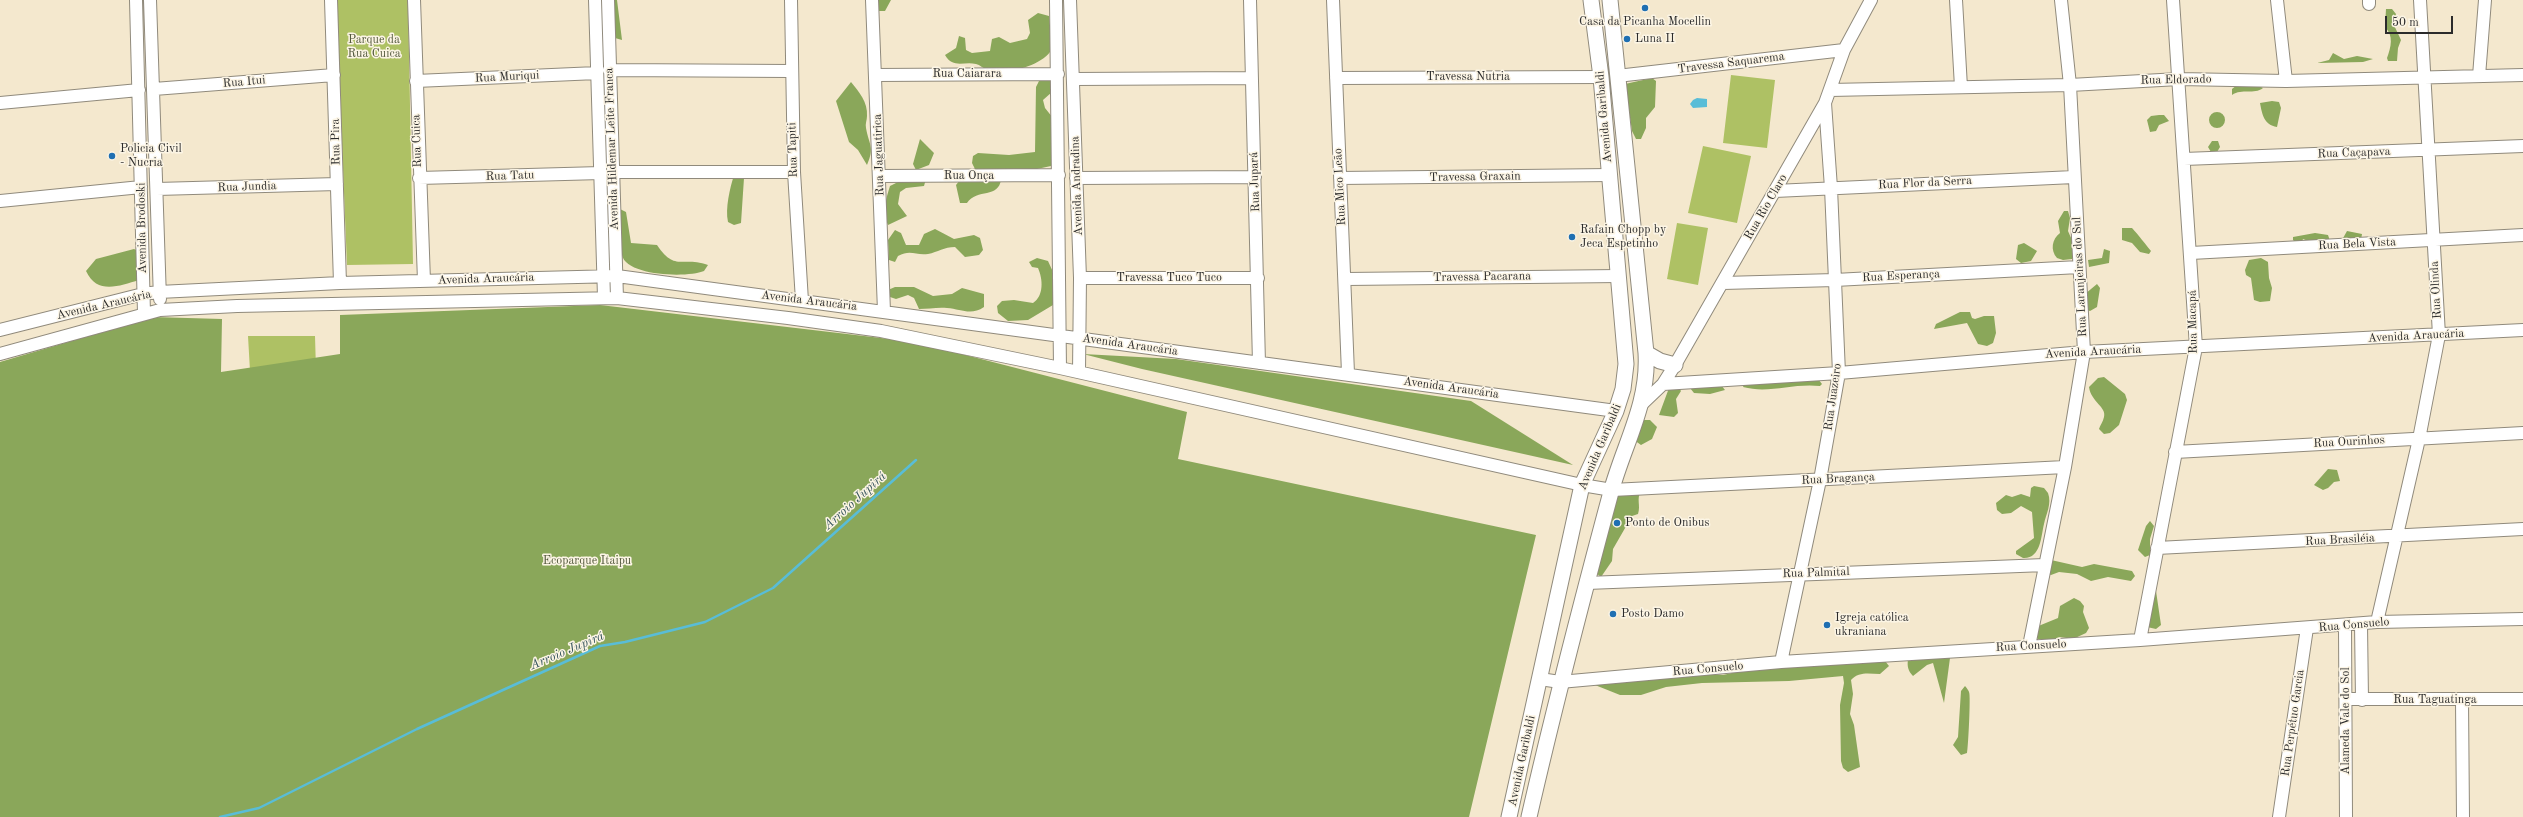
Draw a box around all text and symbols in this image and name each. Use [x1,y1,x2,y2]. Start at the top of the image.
marker: Casa da Picanha Mocellin [1640,3,1650,13]
scale bar [2387,8,2455,34]
place label: Casa da Picanha Mocellin [1579,15,1711,29]
text: 50 m [2392,17,2419,29]
place label: Luna II [1635,32,1675,46]
park label: Parque da Rua Cuica [347,33,401,61]
marker: Luna II [1622,34,1632,44]
street label: Travessa Saquarema [1677,49,1785,77]
street label: Avenida Hildemar Leite Franca [602,67,622,231]
street label: Rua Caiarara [932,67,1002,81]
street label: Rua Muriqui [474,68,540,86]
street label: Travessa Nutria [1426,70,1510,84]
street label: Avenida Garibaldi [1593,70,1615,164]
street label: Rua Eldorado [2140,72,2212,88]
street label: Rua Itui [222,73,266,91]
street label: Rua Cuica [409,114,425,168]
street label: Rua Jaguatirica [870,114,888,196]
street label: Rua Pira [328,119,344,165]
street label: Rua Tapiti [785,122,801,178]
street label: Avenida Andradina [1068,136,1086,236]
place label: Policia Civil - Nucria [120,142,182,170]
street label: Rua Caçapava [2317,145,2391,161]
street label: Rua Mico Leão [1331,148,1349,226]
marker: Policia Civil - Nucria [107,151,117,161]
street label: Rua Jupará [1247,152,1263,212]
street label: Rua Tatu [485,168,535,184]
street label: Rua Onça [944,169,994,183]
street label: Travessa Graxain [1429,169,1521,185]
street label: Rua Rio Claro [1741,172,1791,242]
street label: Rua Flor da Serra [1878,173,1972,193]
street label: Rua Jundia [217,179,277,195]
street label: Avenida Brodoski [134,182,150,274]
street label: Rua Laranjeiras do Sul [2070,217,2090,337]
place label: Rafain Chopp by Jeca Espetinho [1580,223,1666,251]
marker: Rafain Chopp by Jeca Espetinho [1567,232,1577,242]
street label: Rua Bela Vista [2318,235,2396,253]
street label: Rua Olinda [2427,261,2445,319]
street label: Rua Esperança [1862,267,1940,285]
street label: Travessa Pacarana [1433,269,1531,285]
street label: Avenida Araucária [437,270,535,288]
street label: Travessa Tuco Tuco [1116,271,1222,285]
street label: Avenida Araucária [55,287,153,323]
street label: Avenida Araucária [760,288,858,314]
street label: Rua Macapá [2185,290,2201,354]
street label: Avenida Araucária [2367,326,2465,346]
street label: Avenida Araucária [1081,331,1179,359]
street label: Avenida Araucária [2044,342,2142,362]
street label: Rua Juazeiro [1821,362,1845,432]
street label: Avenida Araucária [1402,374,1500,402]
street label: Avenida Garibaldi [1575,402,1625,492]
street label: Rua Ourinhos [2313,433,2385,451]
water label: Arroio Jupirá [820,469,890,533]
street label: Rua Bragança [1801,470,1875,488]
place label: Ponto de Onibus [1625,516,1710,530]
marker: Ponto de Onibus [1612,518,1622,528]
street label: Rua Brasiléia [2305,531,2375,549]
park label: Ecoparque Itaipu [543,554,631,568]
street label: Rua Palmital [1782,565,1850,581]
place label: Posto Damo [1621,607,1684,621]
marker: Posto Damo [1608,609,1618,619]
place label: Igreja católica ukraniana [1835,611,1909,639]
street label: Rua Consuelo [2318,615,2390,635]
marker: Igreja católica ukraniana [1822,620,1832,630]
water label: Arroio Jupirá [528,628,606,674]
street label: Rua Consuelo [1995,637,2067,655]
street label: Rua Consuelo [1672,659,1744,679]
street label: Alameda Vale do Sol [2339,667,2353,775]
street label: Rua Perpétuo Garcia [2278,669,2308,777]
street label: Rua Taguatinga [2393,693,2477,707]
street label: Avenida Garibaldi [1505,714,1539,808]

